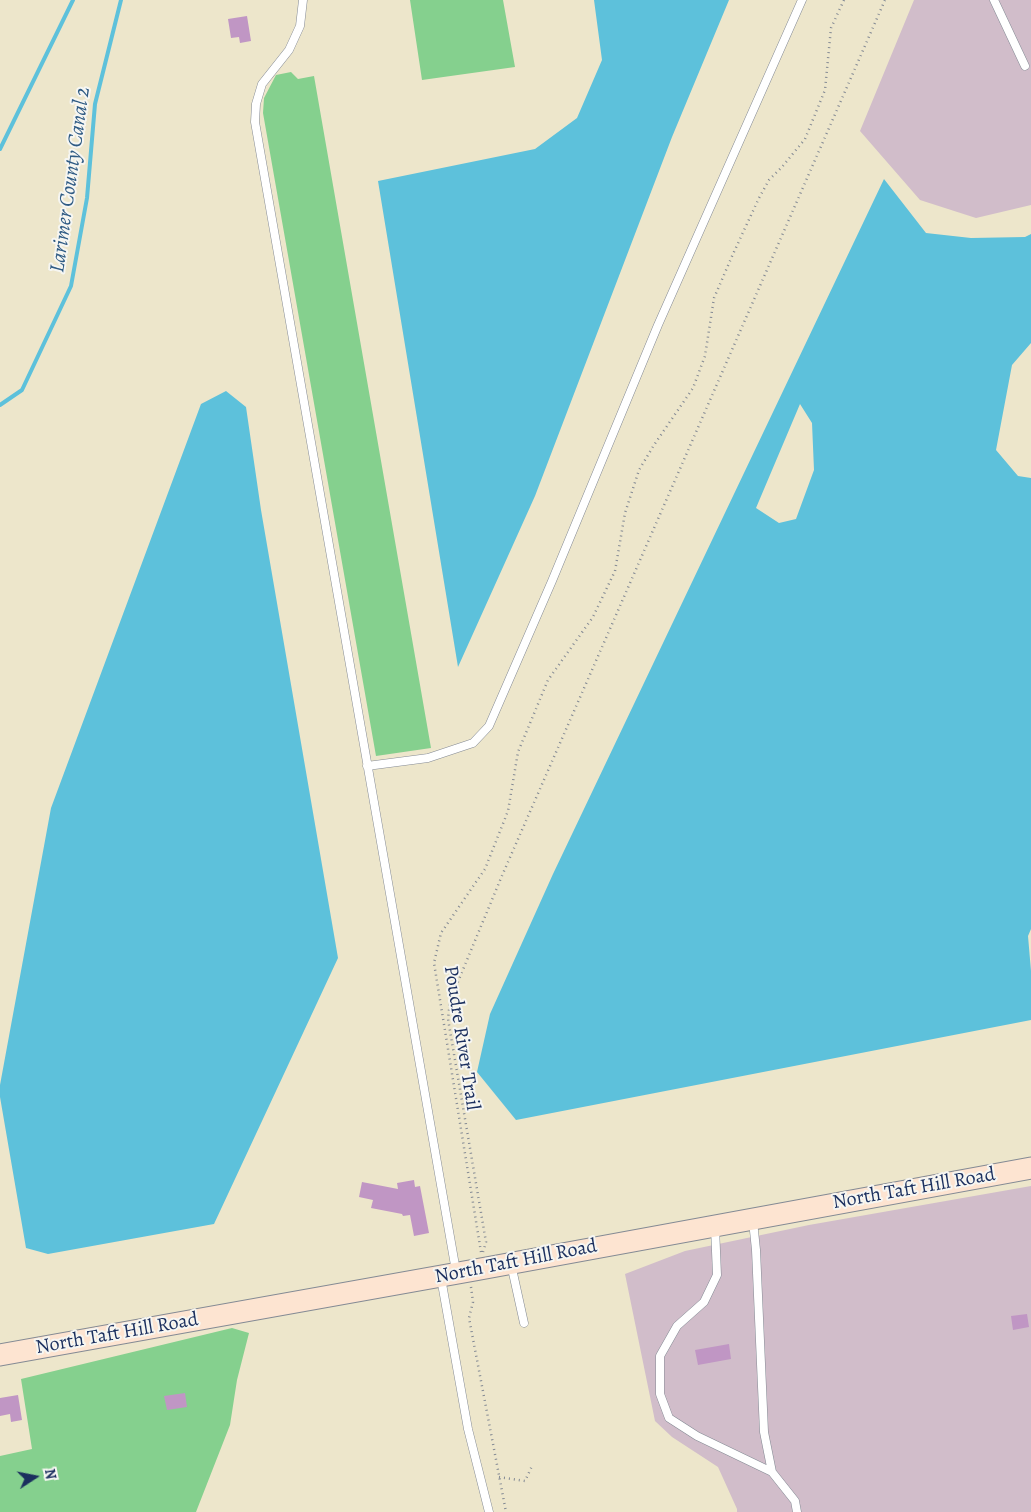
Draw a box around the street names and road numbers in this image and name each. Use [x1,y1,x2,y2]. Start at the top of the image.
street label: Poudre River Trail [438,964,484,1112]
street label: North Taft Hill Road [831,1163,997,1215]
street label: North Taft Hill Road [433,1234,599,1290]
street label: North Taft Hill Road [34,1308,200,1360]

